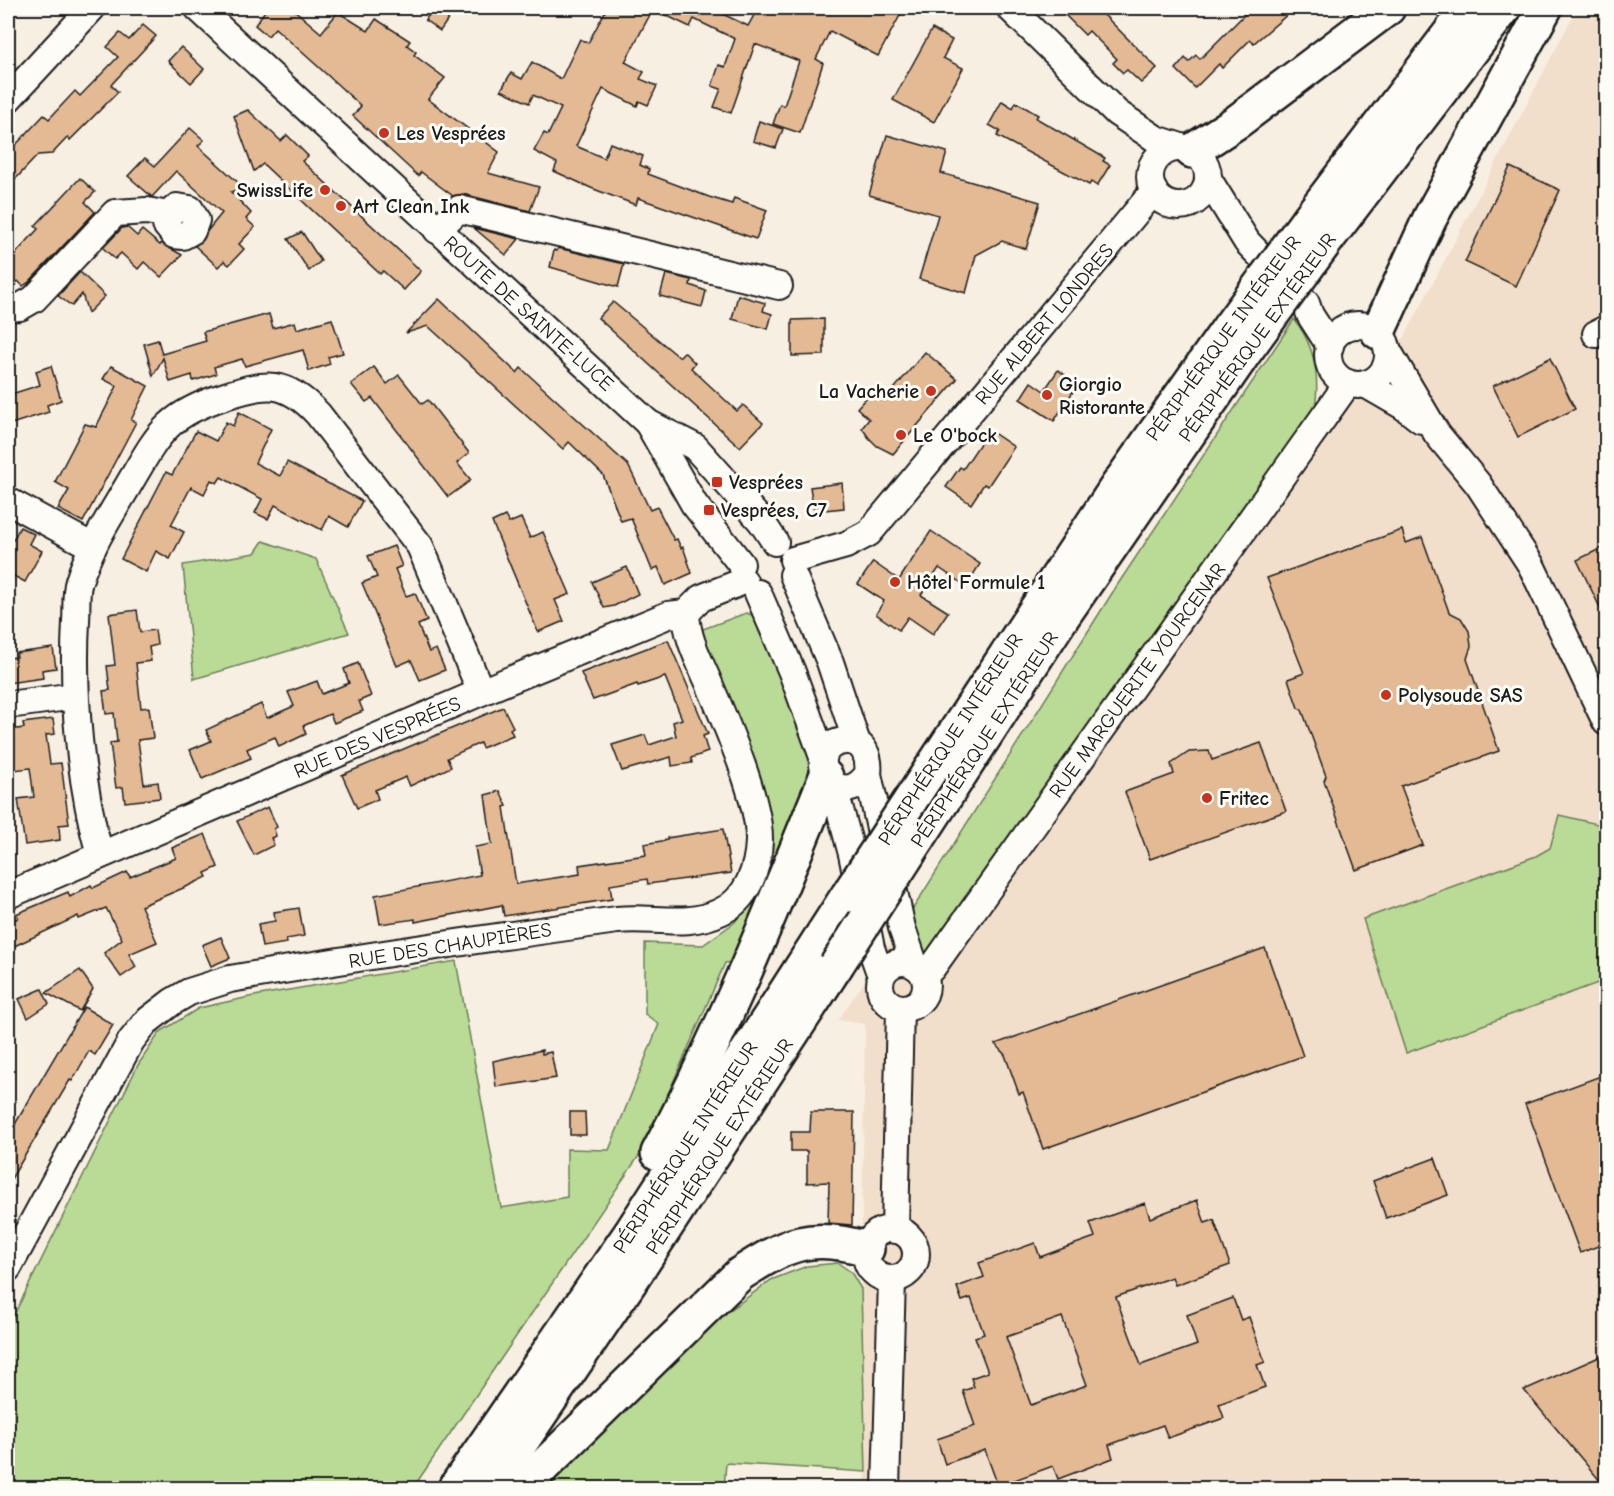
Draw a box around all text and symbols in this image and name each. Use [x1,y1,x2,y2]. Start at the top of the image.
place label: Les Vesprées [396,122,506,145]
marker: Les Vesprées [377,126,391,140]
place label: SwissLife [237,179,313,202]
marker: SwissLife [318,183,332,197]
place label: Art Clean Ink [353,195,469,218]
marker: Art Clean Ink [334,199,348,213]
street label: PÉRIPHÉRIQUE EXTÉRIEUR [1174,228,1341,446]
street label: ROUTE DE SAINTE-LUCE [439,231,618,396]
street label: PÉRIPHÉRIQUE INTÉRIEUR [1141,231,1306,445]
street label: RUE ALBERT LONDRES [970,239,1118,409]
place label: Giorgio Ristorante [1059,373,1145,419]
place label: La Vacherie [819,380,919,403]
marker: La Vacherie [924,384,938,398]
marker: Giorgio Ristorante [1040,388,1054,402]
place label: Le O'bock [913,424,997,447]
marker: Le O'bock [894,428,908,442]
place label: Vesprées [729,471,803,494]
marker: Vesprées [710,475,724,489]
place label: Vesprées, C7 [721,499,827,522]
marker: Vesprées, C7 [702,503,716,517]
street label: RUE MARGUERITE YOURCENAR [1044,558,1230,802]
place label: Hôtel Formule 1 [907,571,1045,594]
marker: Hôtel Formule 1 [888,575,902,589]
street label: PÉRIPHÉRIQUE EXTÉRIEUR [906,627,1063,851]
street label: PÉRIPHÉRIQUE INTÉRIEUR [873,629,1028,849]
place label: Polysoude SAS [1398,684,1523,707]
marker: Polysoude SAS [1379,688,1393,702]
street label: RUE DES VESPRÉES [290,692,464,783]
place label: Fritec [1219,787,1269,810]
marker: Fritec [1200,791,1214,805]
street label: RUE DES CHAUPIÈRES [347,918,553,973]
street label: PÉRIPHÉRIQUE EXTÉRIEUR [641,1034,798,1258]
street label: PÉRIPHÉRIQUE INTÉRIEUR [608,1037,763,1257]

